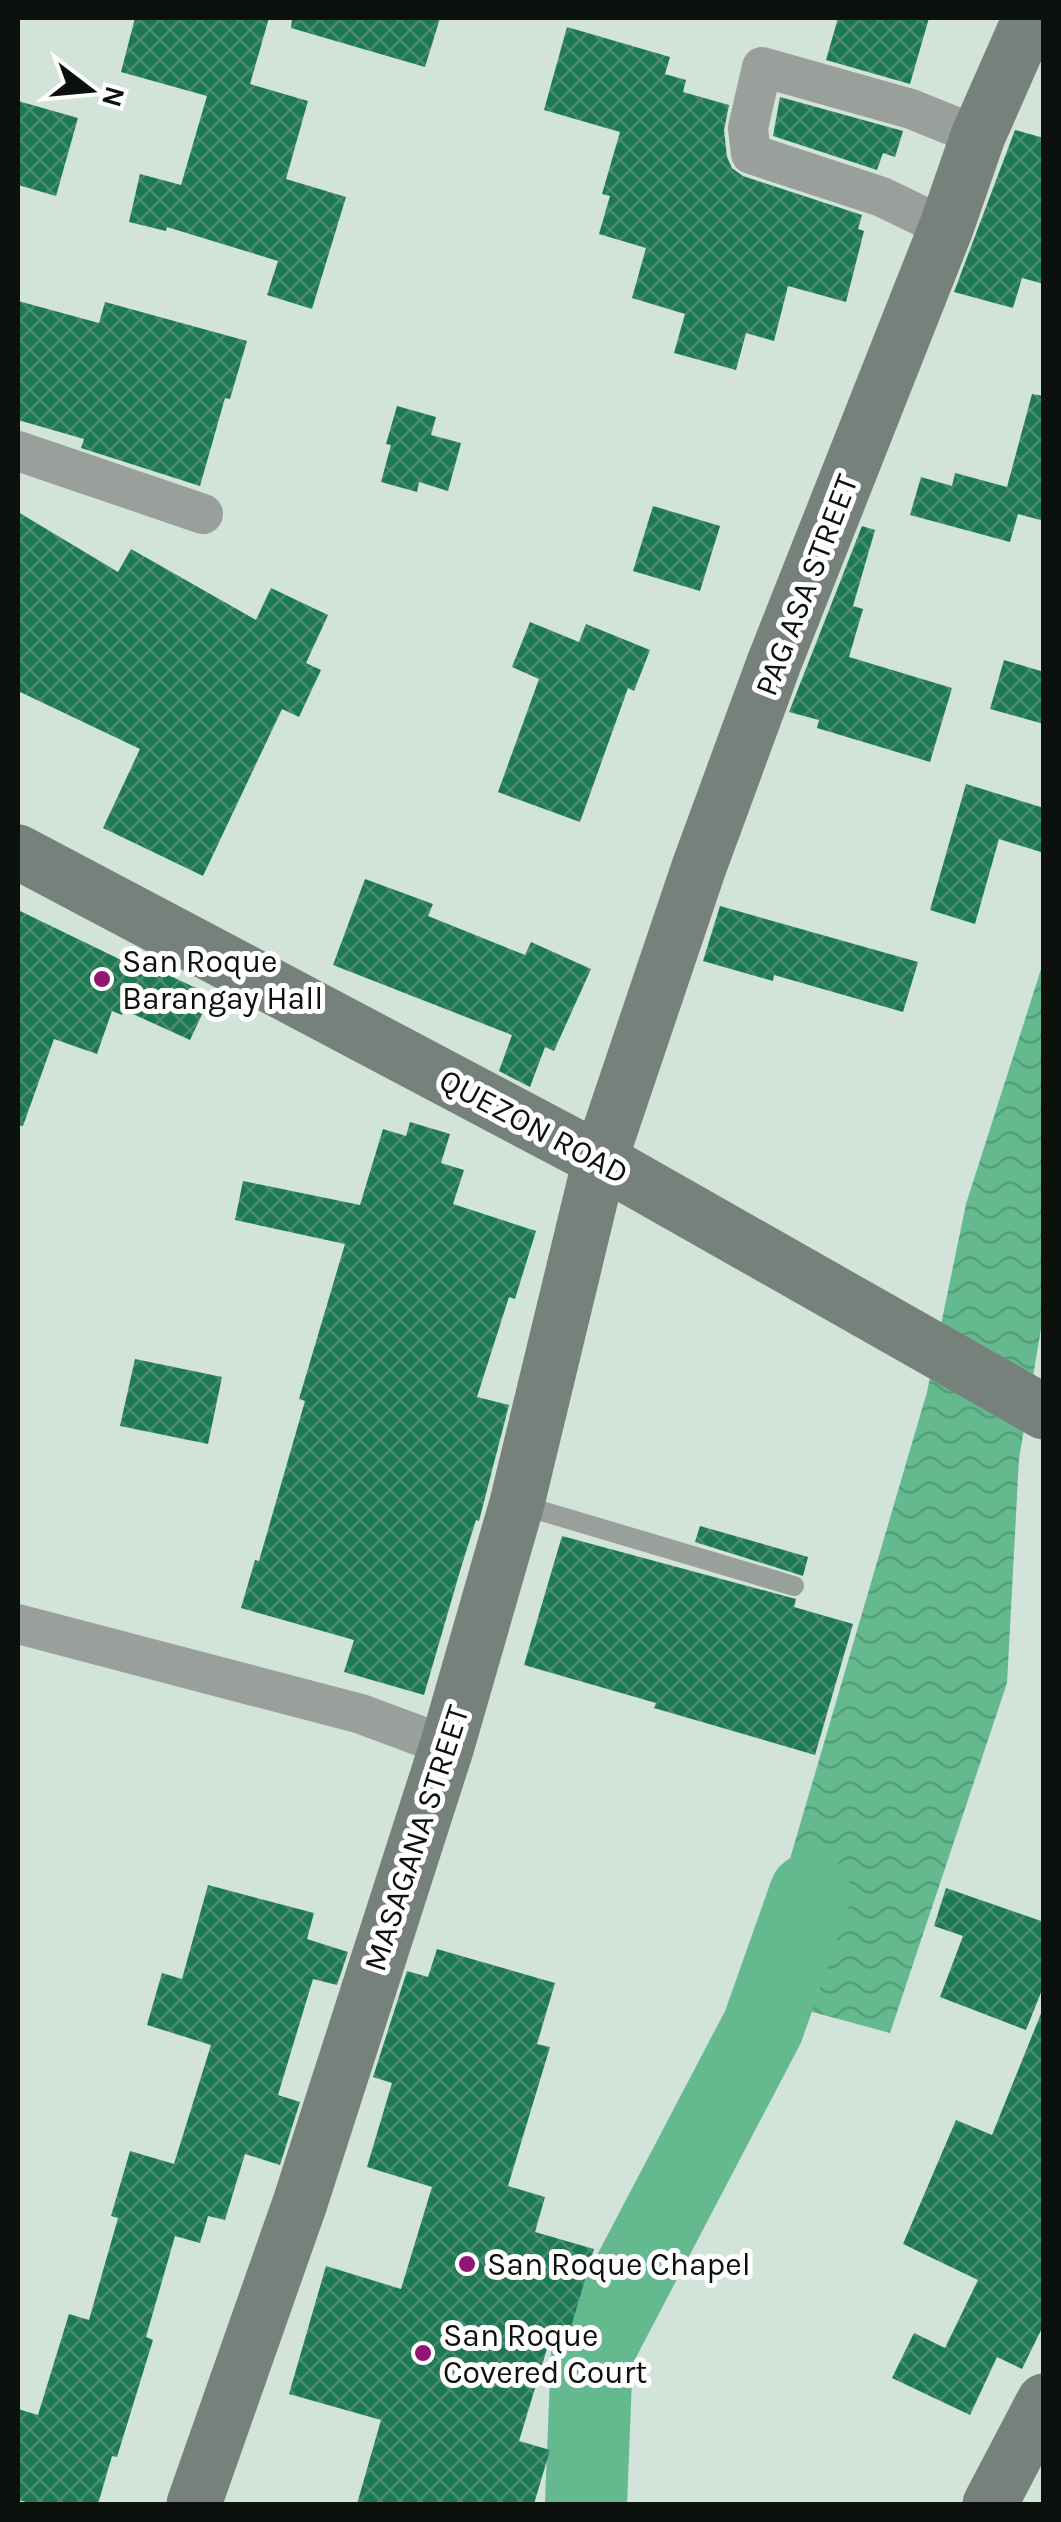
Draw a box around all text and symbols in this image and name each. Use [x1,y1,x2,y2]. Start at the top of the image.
north arrow [40,40,140,140]
text: N [95,83,132,111]
street label: PAG ASA STREET [747,469,866,701]
place label: San Roque Barangay Hall [122,943,323,1017]
marker: San Roque Barangay Hall [91,968,113,990]
street label: QUEZON ROAD [433,1061,635,1192]
street label: MASAGANA STREET [356,1701,477,1976]
place label: San Roque Chapel [487,2246,751,2283]
marker: San Roque Chapel [456,2253,478,2275]
place label: San Roque Covered Court [443,2317,647,2391]
marker: San Roque Covered Court [412,2342,434,2364]

